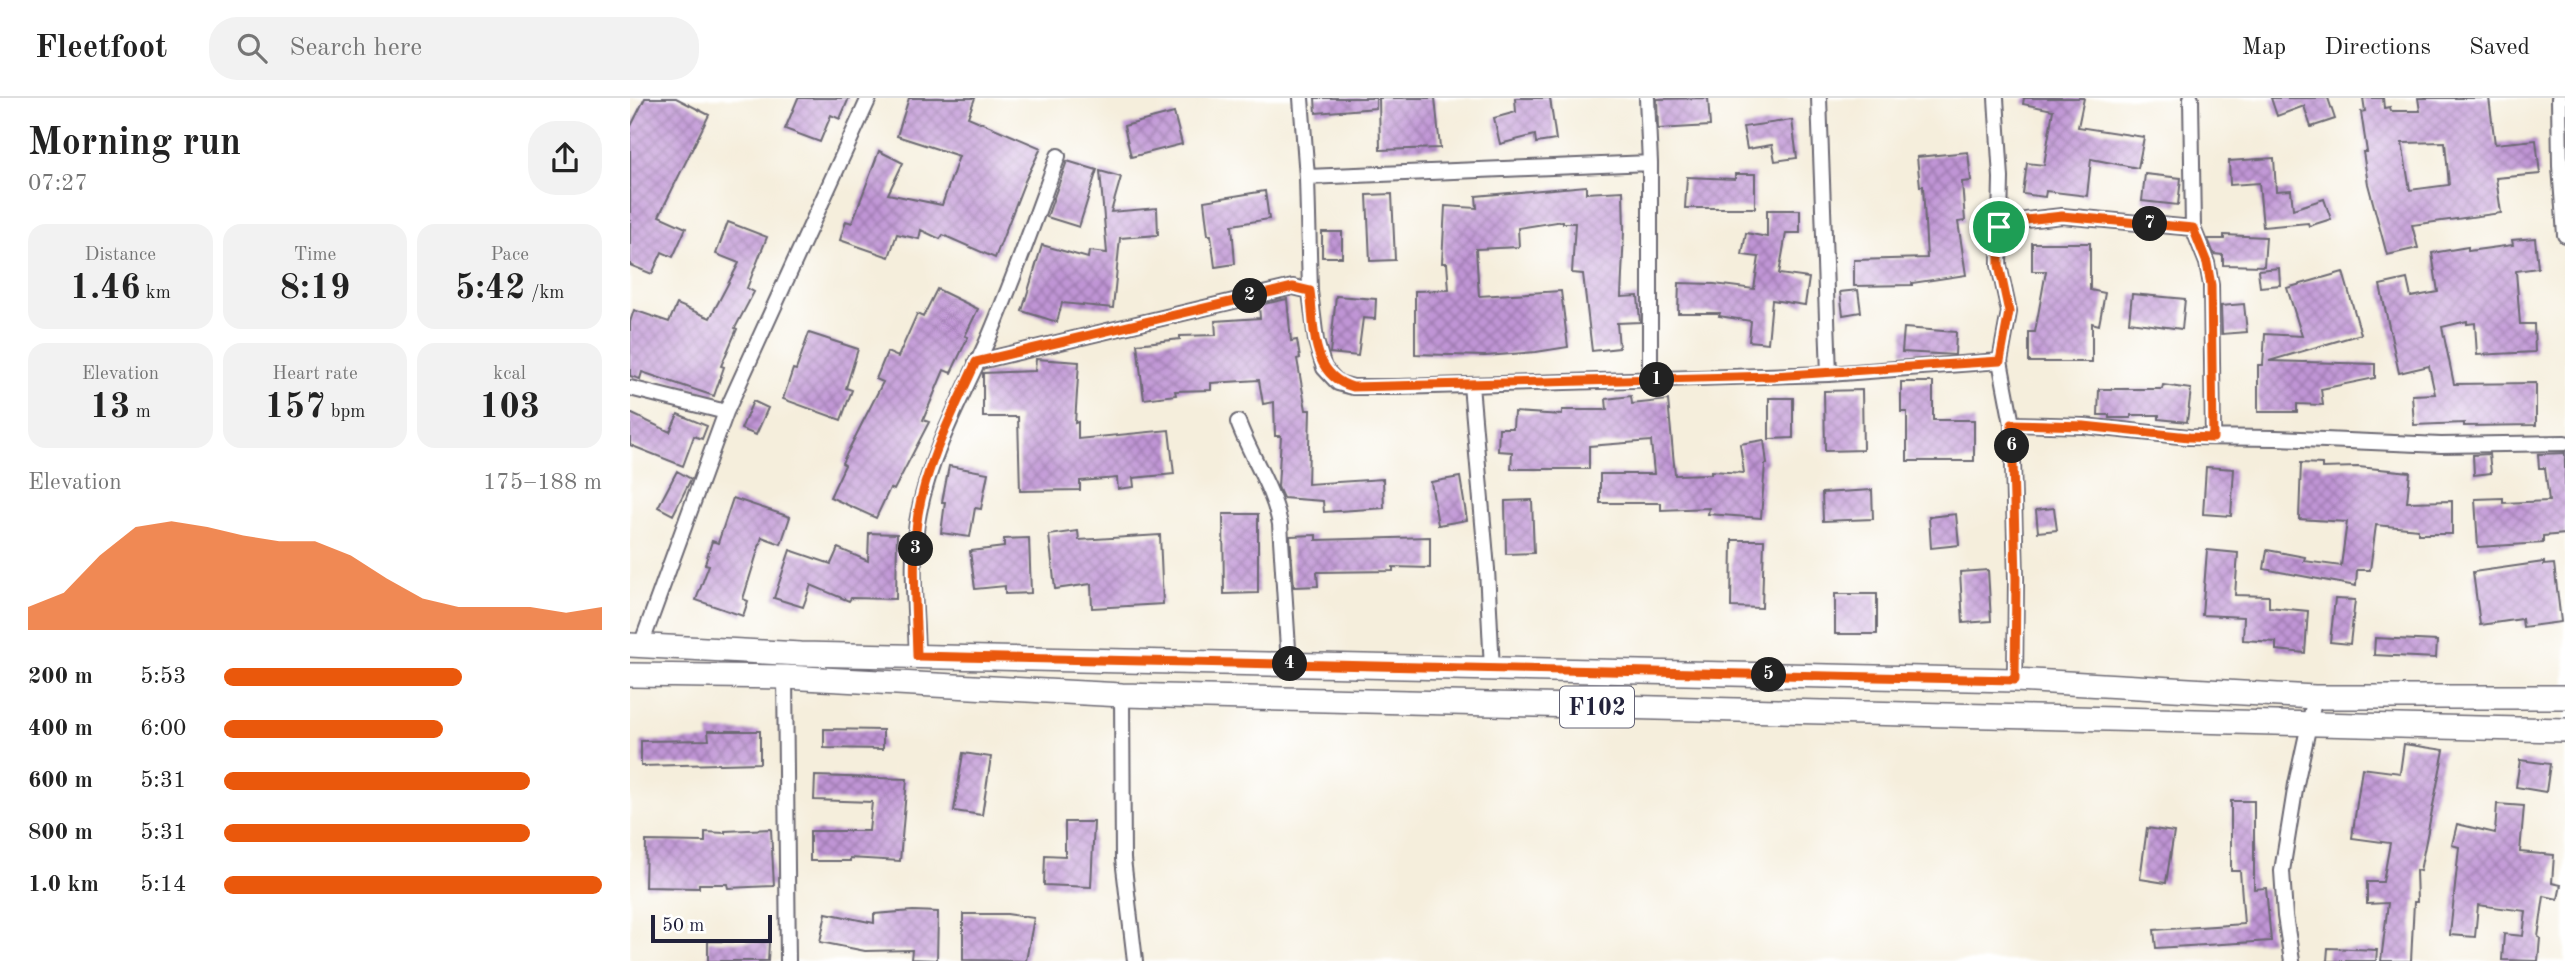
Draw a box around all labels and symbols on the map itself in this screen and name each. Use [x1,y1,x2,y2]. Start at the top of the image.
pin [1969,197,2029,257]
pin: 7 [2132,206,2168,242]
pin: 2 [1232,278,1268,314]
pin: 1 [1640,362,1674,398]
pin: 6 [1994,428,2030,464]
pin: 3 [898,532,934,566]
pin: 4 [1272,646,1308,682]
pin: 5 [1752,658,1786,692]
road number: F102 [1560,686,1634,728]
scale bar [651,912,772,944]

